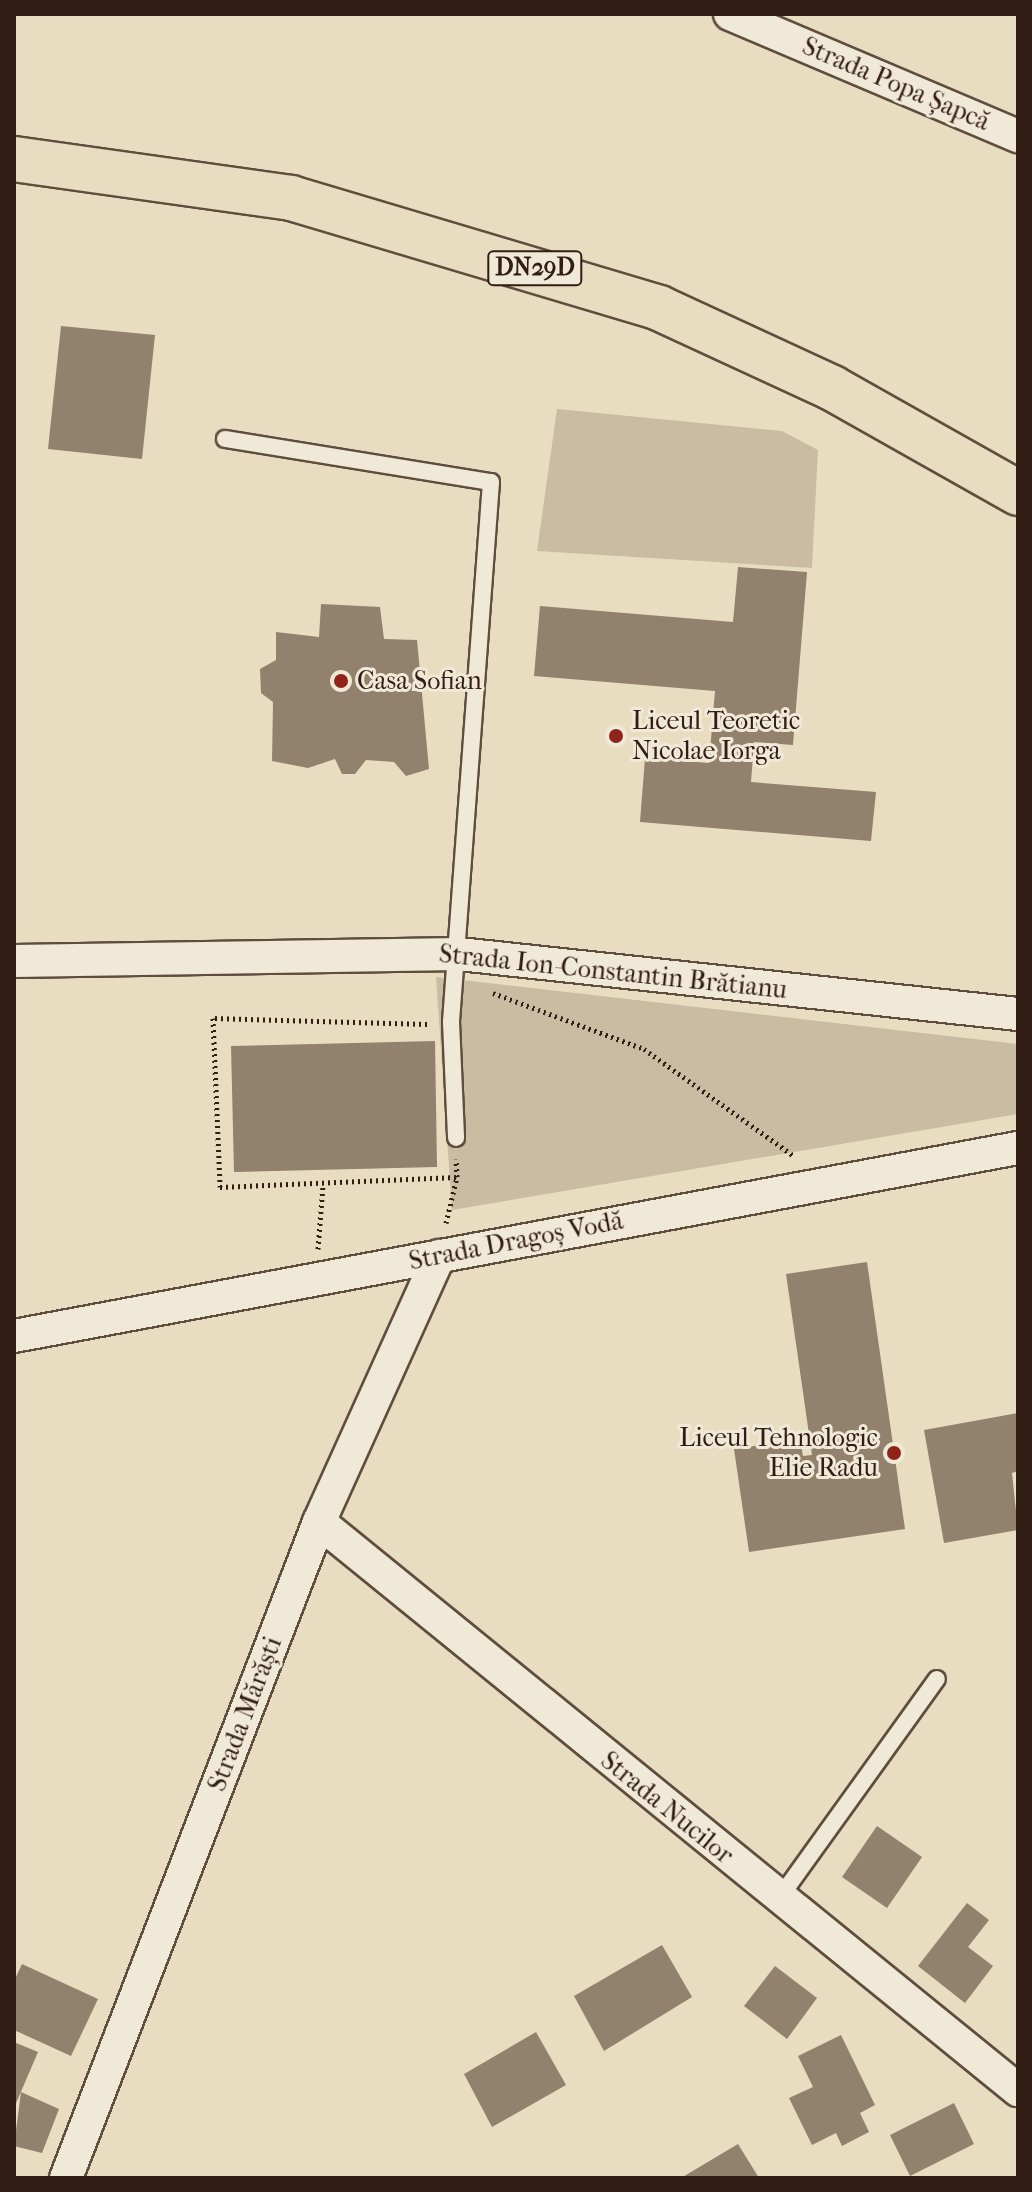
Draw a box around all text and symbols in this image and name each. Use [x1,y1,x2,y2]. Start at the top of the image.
street label: Strada Popa Șapcă [798,30,994,138]
road number: DN29D [487,248,583,288]
place label: Casa Sofian [357,665,482,697]
marker: Casa Sofian [332,672,350,690]
place label: Liceul Teoretic Nicolae Iorga [632,705,800,766]
marker: Liceul Teoretic Nicolae Iorga [607,727,625,745]
street label: Strada Ion-Constantin Brătianu [437,938,789,1006]
street label: Strada Dragoș Vodă [406,1205,626,1277]
place label: Liceul Tehnologic Elie Radu [679,1422,878,1484]
marker: Liceul Tehnologic Elie Radu [885,1444,903,1462]
street label: Strada Mărăști [201,1632,289,1796]
street label: Strada Nucilor [594,1745,740,1871]

